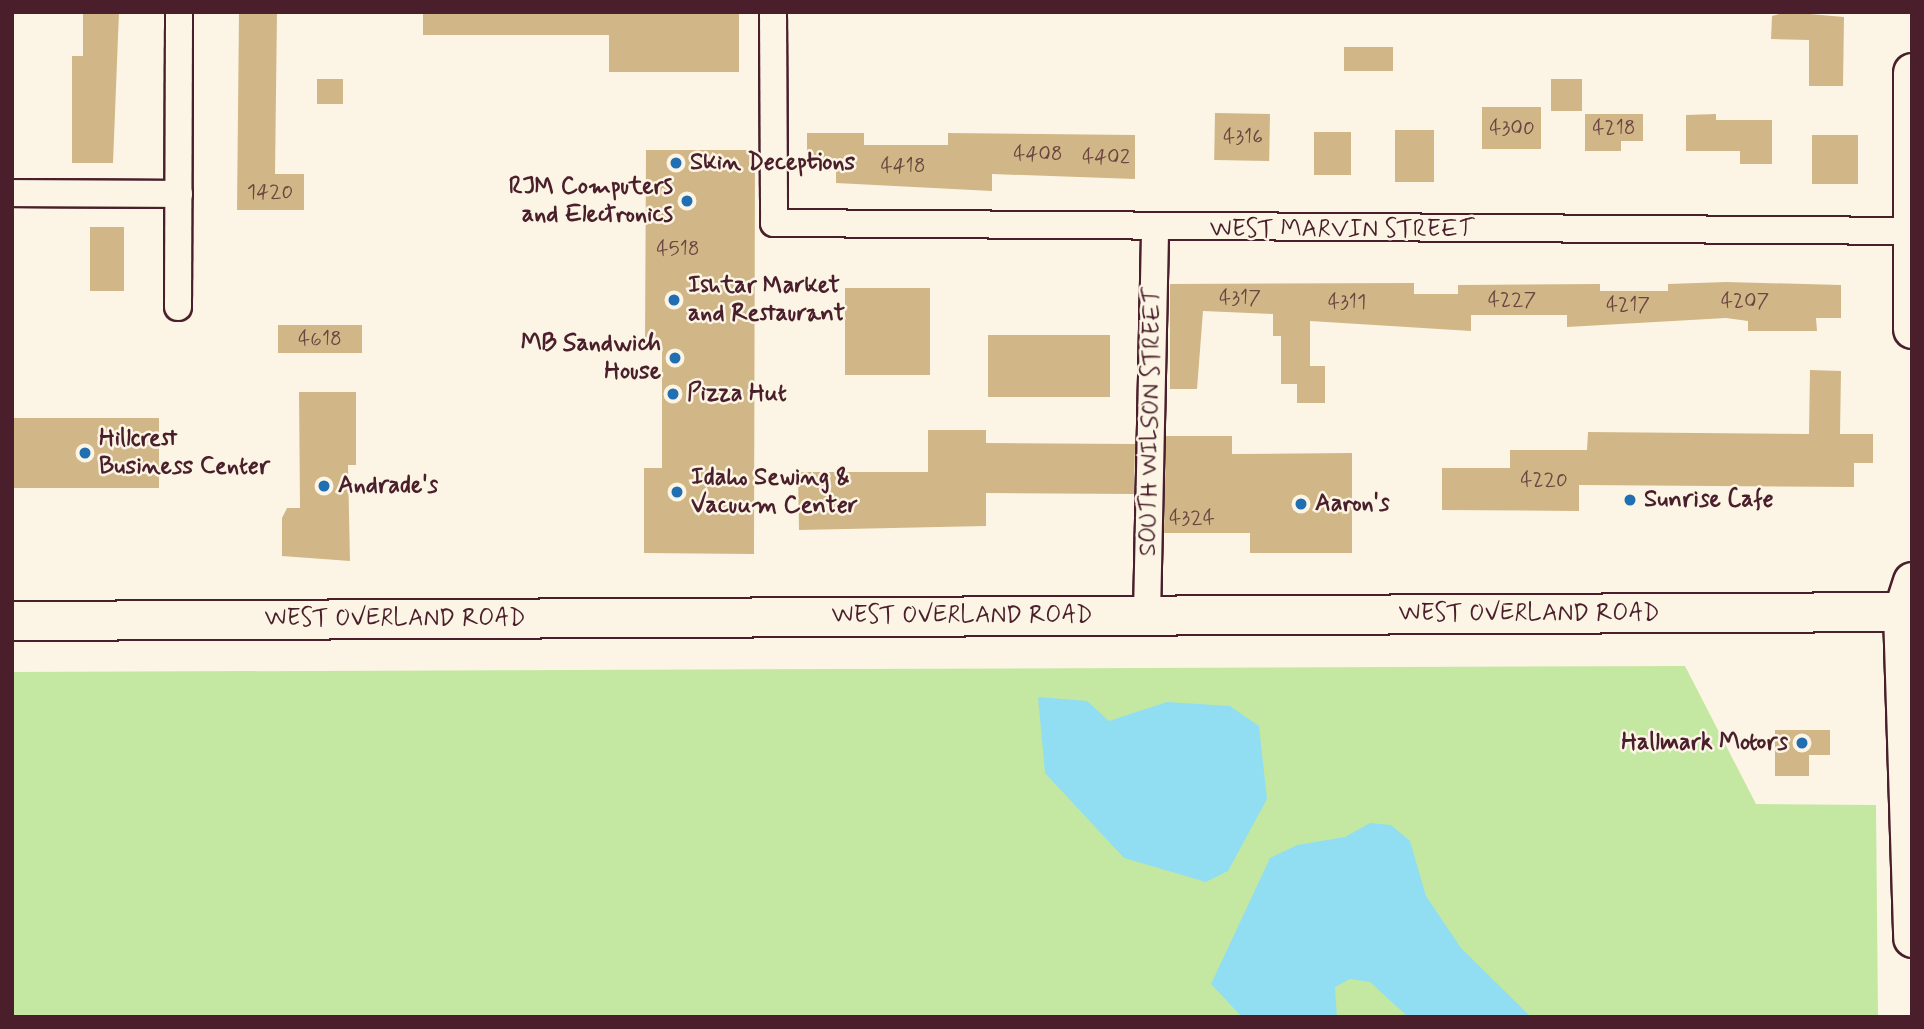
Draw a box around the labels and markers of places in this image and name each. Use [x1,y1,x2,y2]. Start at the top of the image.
place label: Skin Deceptions [690,149,855,177]
marker: Skin Deceptions [668,155,684,171]
place label: RJM Computers and Electronics [509,173,673,229]
marker: RJM Computers and Electronics [679,193,695,209]
place label: Ishtar Market and Restaurant [688,272,843,328]
marker: Ishtar Market and Restaurant [666,292,682,308]
place label: MB Sandwich House [521,330,661,386]
marker: MB Sandwich House [667,350,683,366]
place label: Pizza Hut [687,380,784,408]
marker: Pizza Hut [665,386,681,402]
place label: Hillcrest Business Center [99,425,274,481]
marker: Hillcrest Business Center [77,445,93,461]
place label: Idaho Sewing & Vacuum Center [691,464,858,520]
place label: Andrade's [338,472,438,500]
marker: Andrade's [316,478,332,494]
marker: Idaho Sewing & Vacuum Center [669,484,685,500]
place label: Sunrise Cafe [1644,486,1778,514]
place label: Aaron's [1315,490,1389,518]
marker: Sunrise Cafe [1622,492,1638,508]
marker: Aaron's [1293,496,1309,512]
place label: Hallmark Motors [1621,729,1788,757]
marker: Hallmark Motors [1794,735,1810,751]

